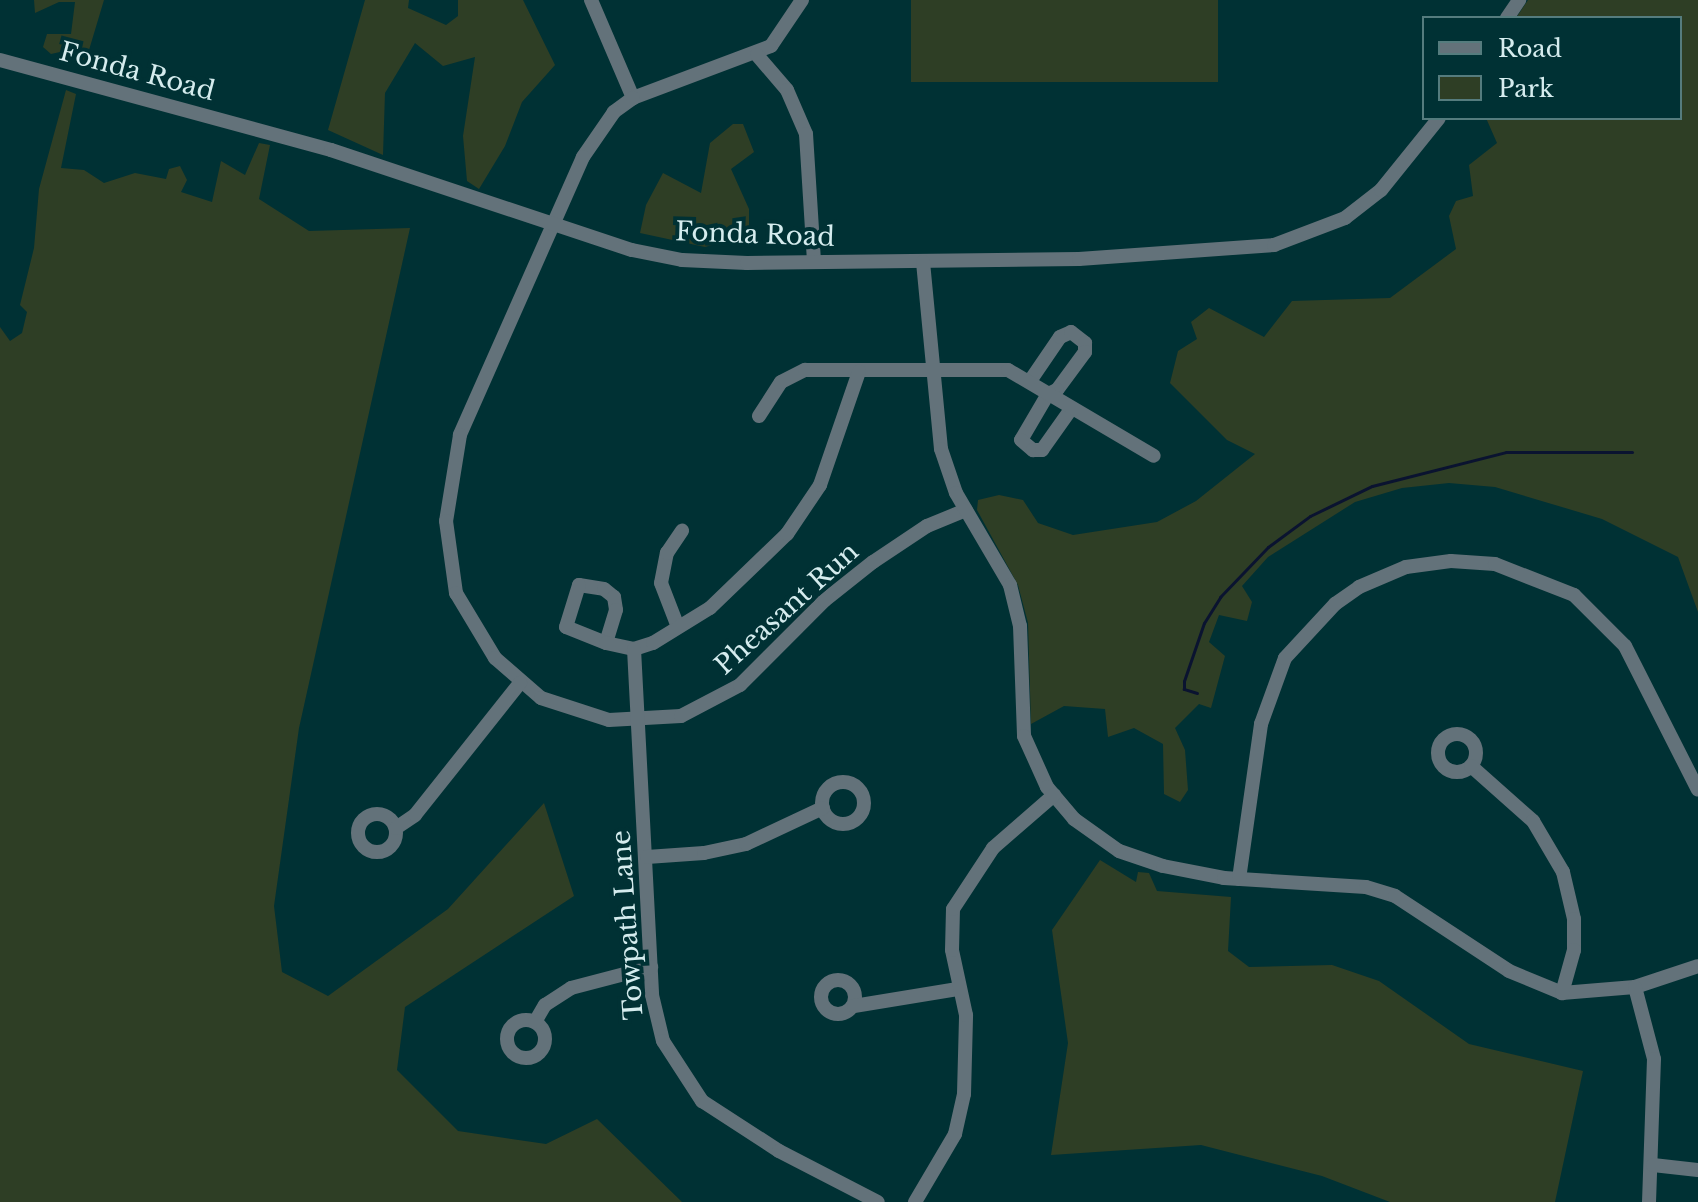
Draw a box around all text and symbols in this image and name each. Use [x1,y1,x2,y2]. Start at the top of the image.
legend [1422,16,1682,120]
text: Road [1498,34,1562,63]
street label: Fonda Road [56,36,218,108]
text: Park [1498,74,1554,103]
street label: Fonda Road [675,217,835,253]
street label: Pheasant Run [709,536,865,682]
street label: Towpath Lane [606,829,650,1021]

